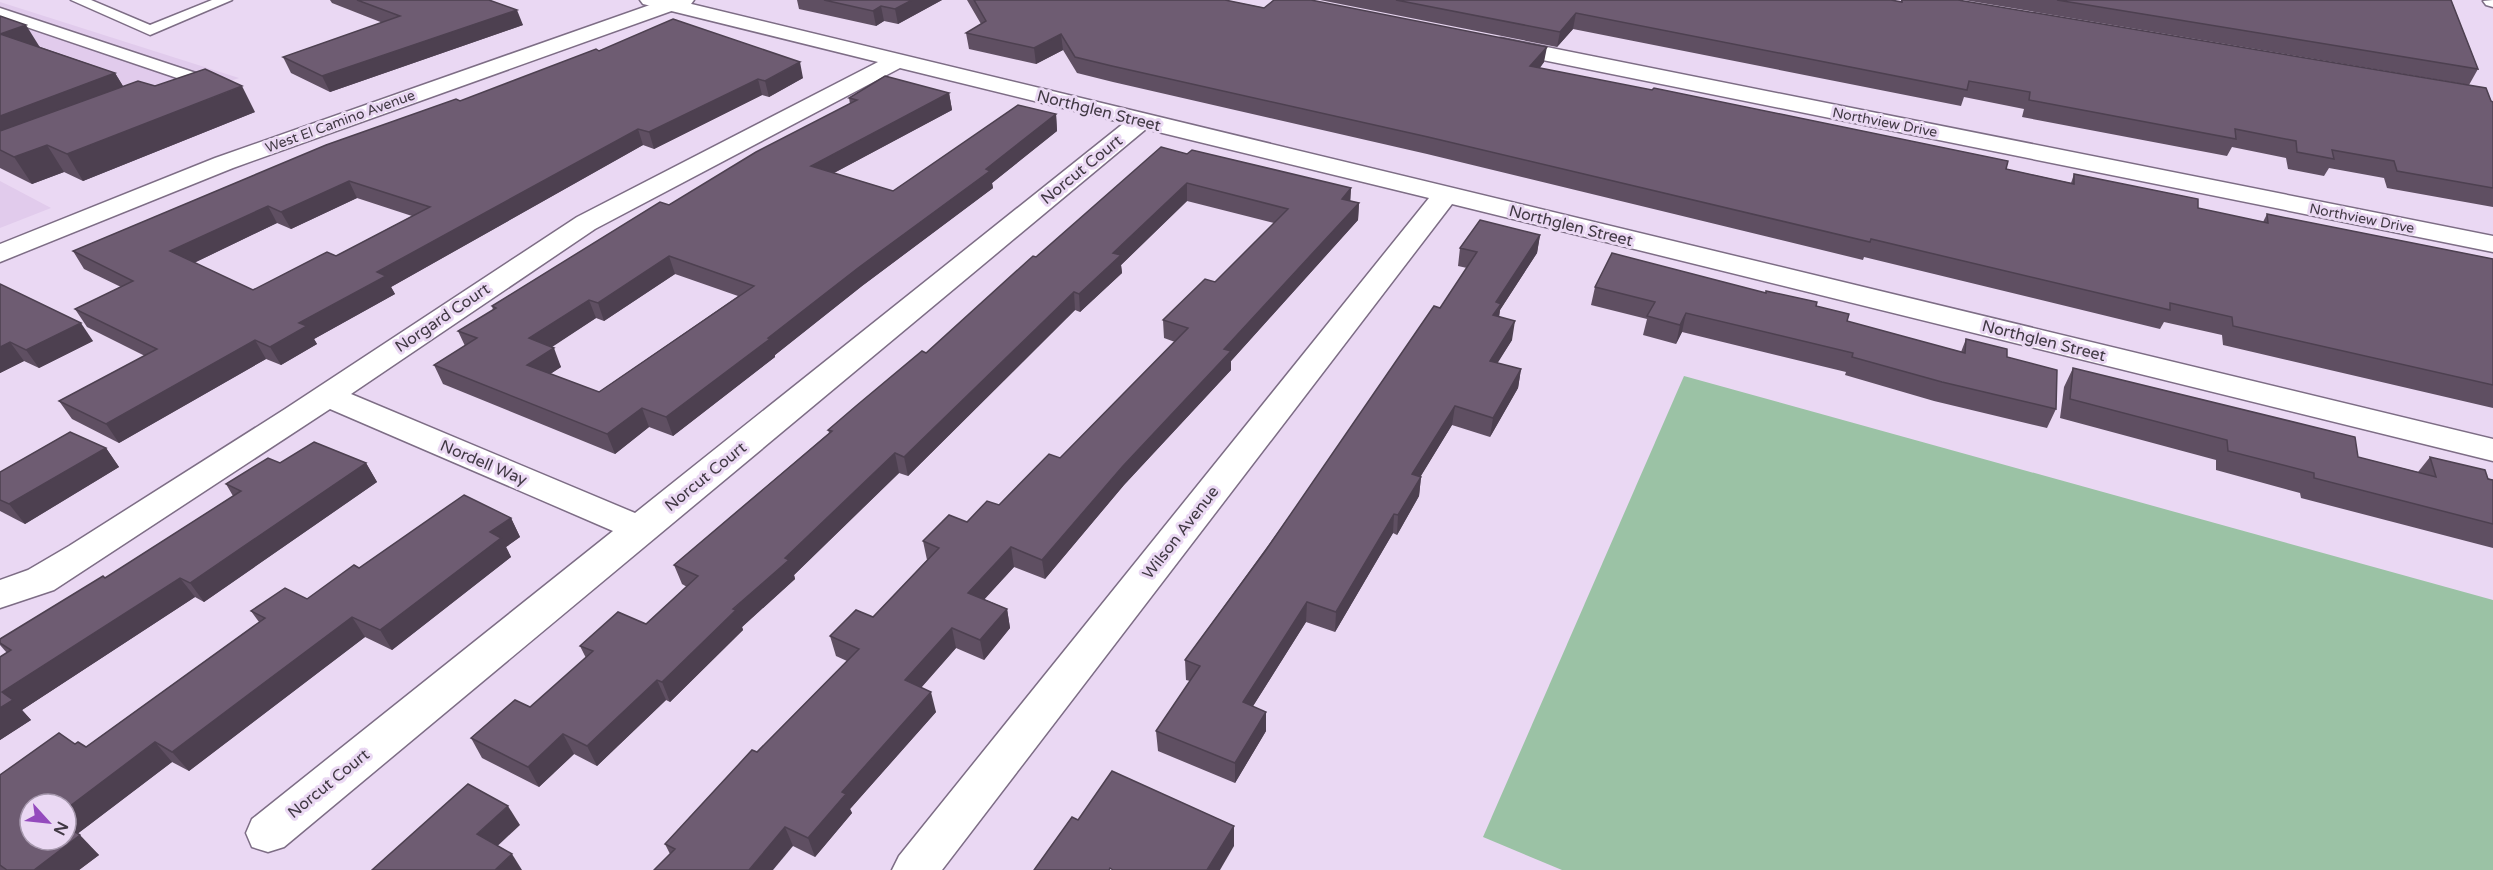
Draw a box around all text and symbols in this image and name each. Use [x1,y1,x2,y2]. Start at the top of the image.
street label: West El Camino Avenue [263,86,417,156]
street label: Northglen Street [1035,86,1163,136]
street label: Northview Drive [1831,104,1939,141]
street label: Norcut Court [1037,131,1127,209]
street label: Northview Drive [2308,200,2416,237]
street label: Northglen Street [1507,201,1635,251]
street label: Norgard Court [391,279,494,357]
street label: Northglen Street [1980,316,2108,366]
street label: Nordell Way [437,436,530,490]
street label: Norcut Court [661,438,751,516]
street label: Wilson Avenue [1138,482,1223,583]
street label: Norcut Court [284,745,374,823]
north arrow [18,792,78,852]
text: N [49,818,72,839]

